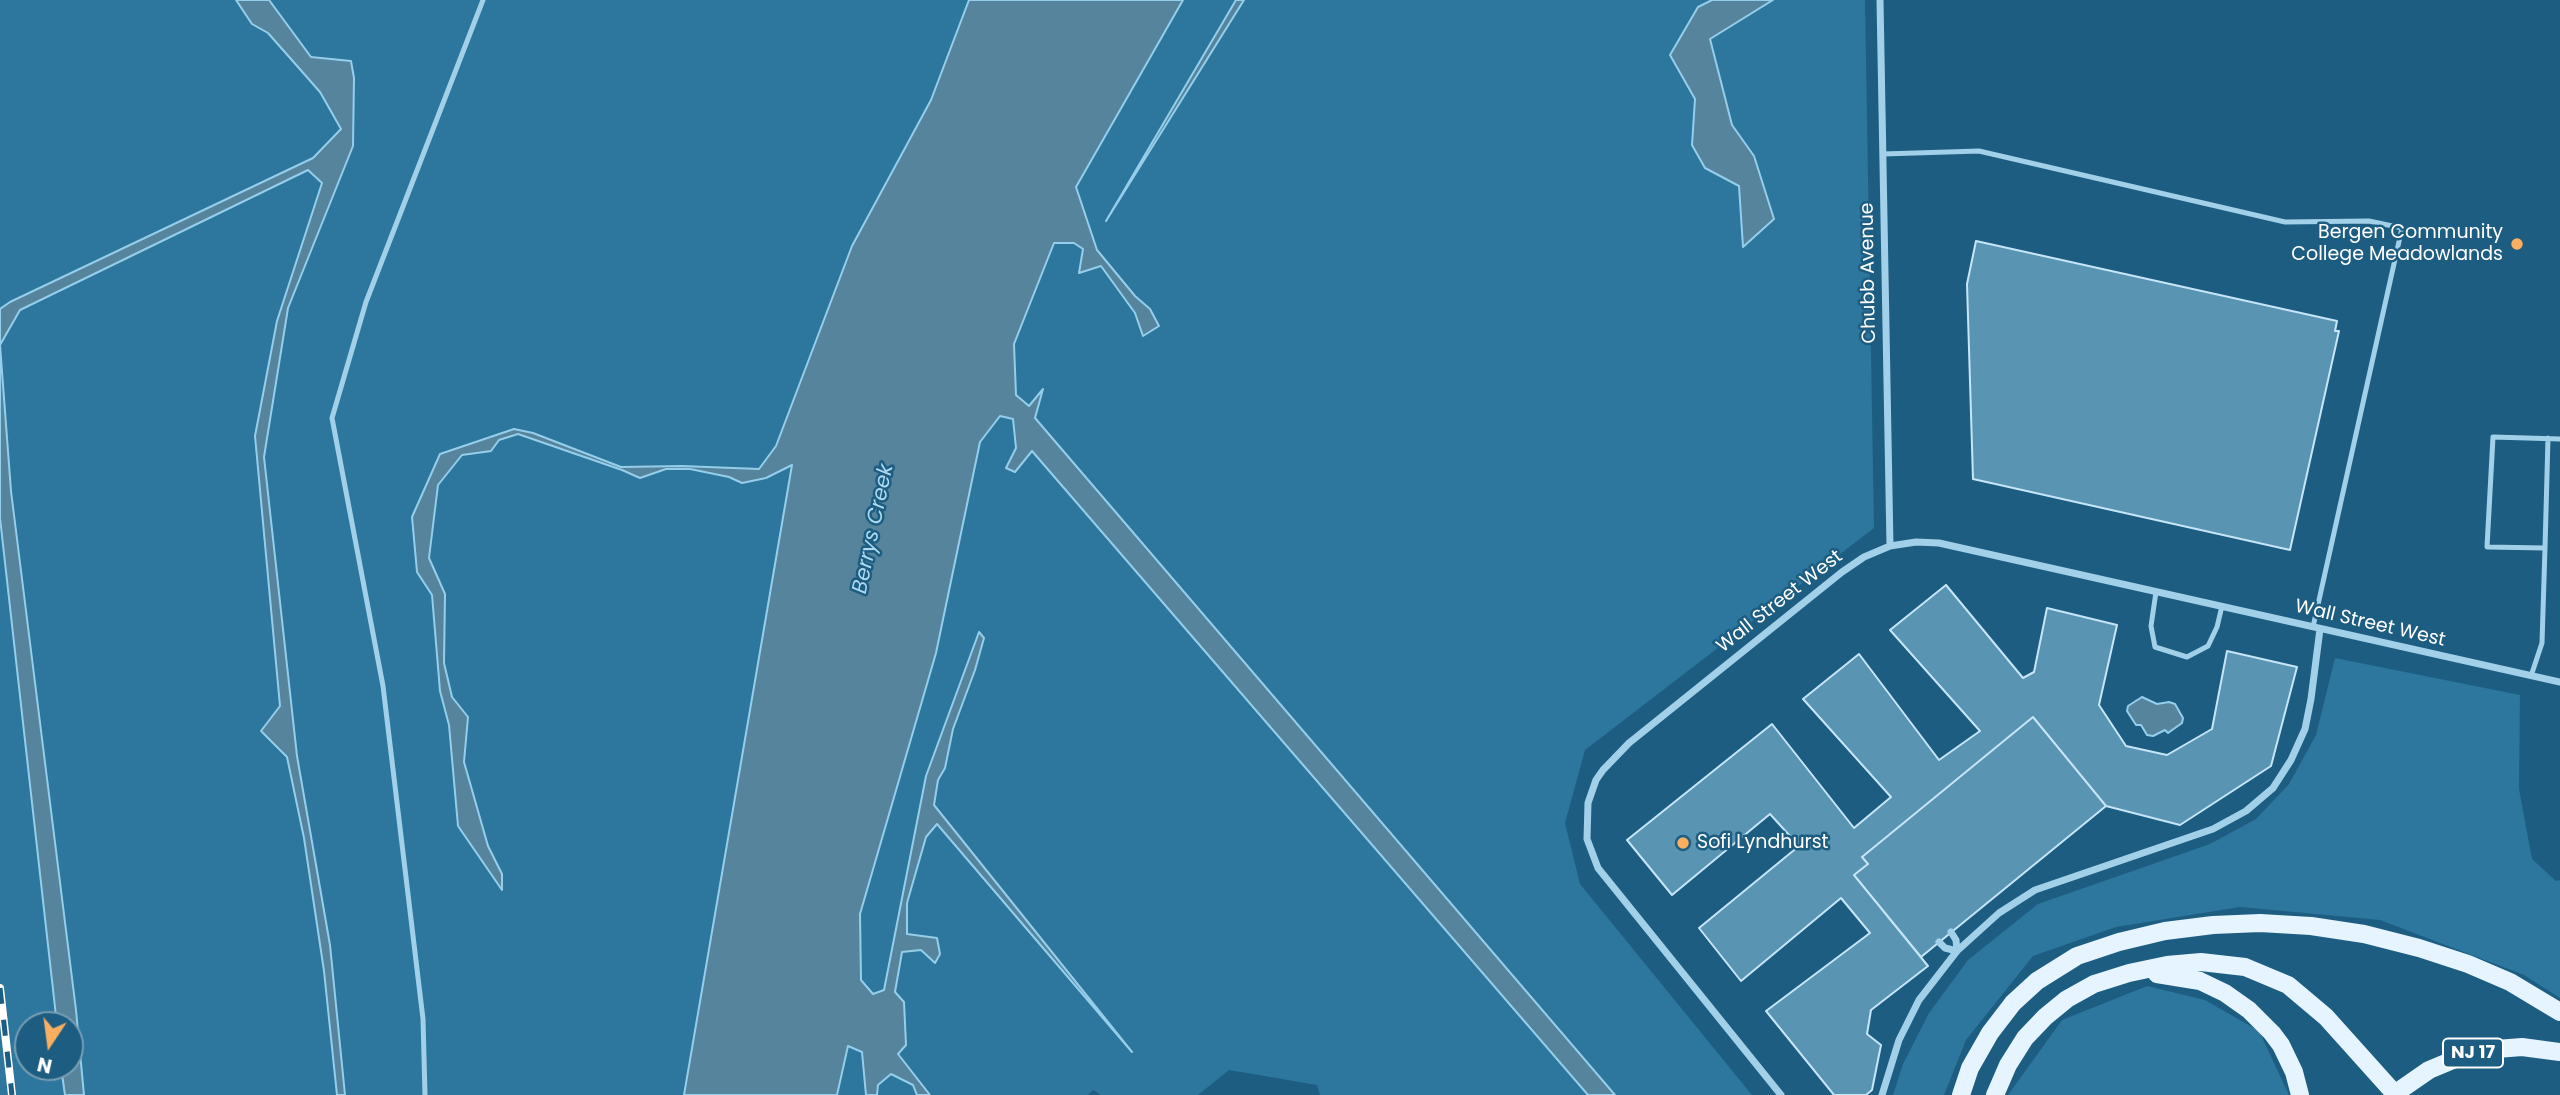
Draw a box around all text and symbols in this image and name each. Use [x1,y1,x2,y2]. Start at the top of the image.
street label: Chubb Avenue [1856,202,1882,344]
place label: Bergen Community College Meadowlands [2291,222,2503,266]
marker: Bergen Community College Meadowlands [2509,236,2525,252]
water label: Berrys Creek [848,462,900,596]
street label: Wall Street West [1712,546,1848,658]
street label: Wall Street West [2293,596,2447,652]
place label: Sofi Lyndhurst [1697,832,1828,854]
marker: Sofi Lyndhurst [1675,835,1691,851]
north arrow [14,1011,84,1081]
road number: NJ 17 [2443,1038,2503,1068]
text: N [35,1050,55,1080]

